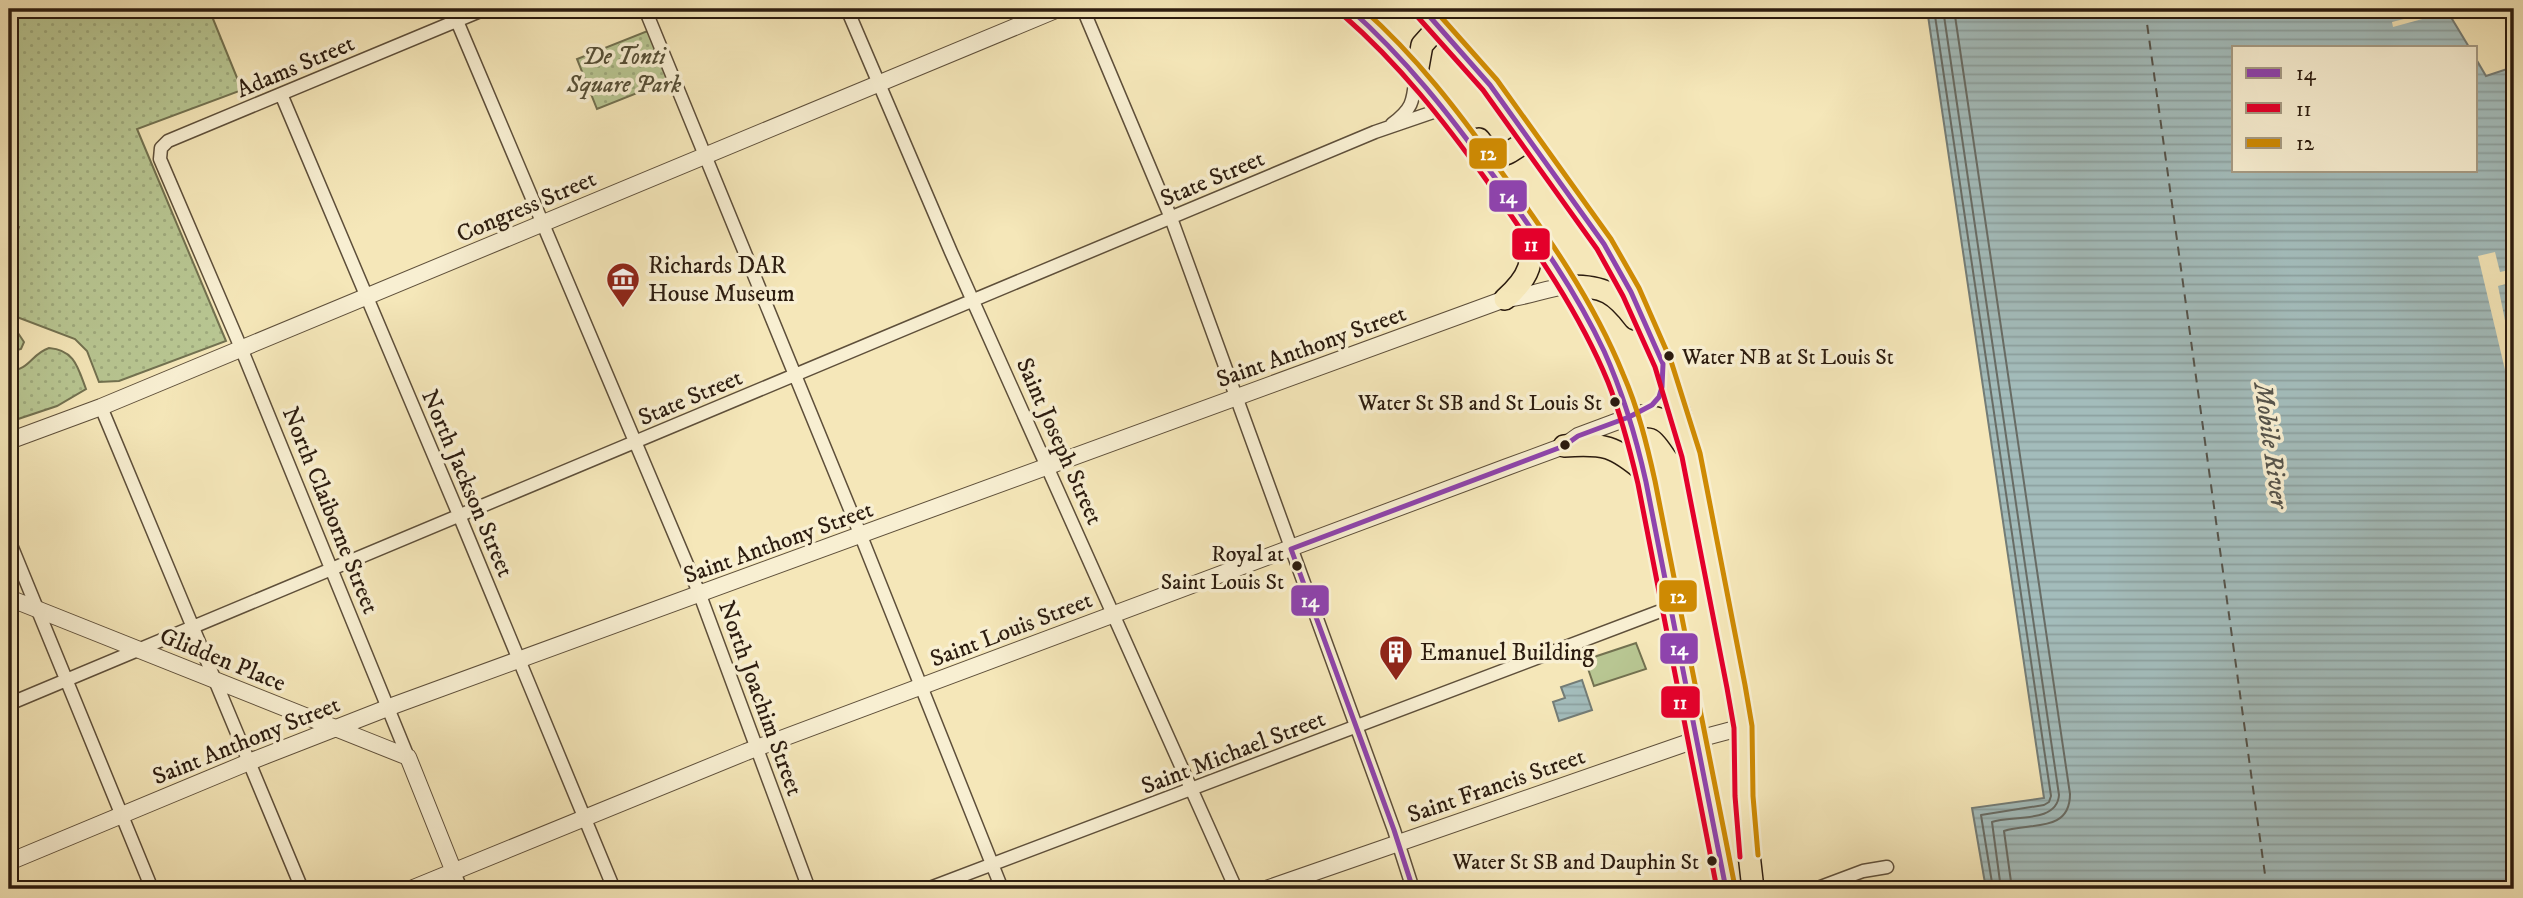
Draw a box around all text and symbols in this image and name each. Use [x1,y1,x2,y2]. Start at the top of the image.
street label: Adams Street [232,28,359,105]
park label: De Tonti Square Park [566,42,681,100]
legend [2232,46,2478,172]
text: 14 [2296,61,2317,87]
text: 11 [2296,97,2311,123]
text: 12 [2296,131,2315,157]
line badge: 12 [1468,137,1508,170]
text: 12 [1480,143,1497,166]
street label: State Street [1156,144,1269,214]
street label: Congress Street [452,164,601,250]
line badge: 14 [1488,179,1528,213]
text: 14 [1499,186,1518,209]
line badge: 11 [1511,227,1551,261]
text: 11 [1524,234,1538,257]
place label: Richards DAR House Museum [648,251,795,309]
museum icon: Richards DAR House Museum [604,260,642,309]
street label: Saint Anthony Street [1212,299,1410,395]
place label: Water NB at St Louis St [1681,344,1894,371]
marker: Water NB at St Louis St [1662,349,1676,363]
street label: Saint Joseph Street [1009,353,1109,530]
street label: State Street [634,363,747,433]
water label: Mobile River [2245,378,2296,512]
street label: North Jackson Street [414,385,520,582]
place label: Water St SB and St Louis St [1357,390,1602,417]
marker: Water St SB and St Louis St [1608,395,1622,409]
street label: North Claiborne Street [275,402,385,619]
unlabelled marker [1558,438,1572,452]
street label: Saint Anthony Street [679,495,877,591]
place label: Royal at Saint Louis St [1161,541,1284,596]
marker: Royal at Saint Louis St [1290,559,1304,573]
line badge: 12 [1658,579,1698,613]
line badge: 14 [1290,584,1330,617]
street label: Saint Louis Street [926,585,1097,675]
text: 12 [1670,586,1687,609]
text: 14 [1301,590,1320,613]
street label: North Joachim Street [711,597,809,800]
street label: Glidden Place [155,621,290,699]
line badge: 14 [1659,632,1699,665]
building icon: Emanuel Building [1377,633,1415,682]
place label: Emanuel Building [1420,638,1594,668]
text: 14 [1670,638,1689,661]
line badge: 11 [1660,685,1701,719]
street label: Saint Anthony Street [148,690,345,792]
text: 11 [1673,692,1687,715]
street label: Saint Michael Street [1137,704,1330,802]
street label: Saint Francis Street [1404,741,1589,830]
place label: Water St SB and Dauphin St [1452,849,1699,876]
marker: Water St SB and Dauphin St [1705,854,1719,868]

